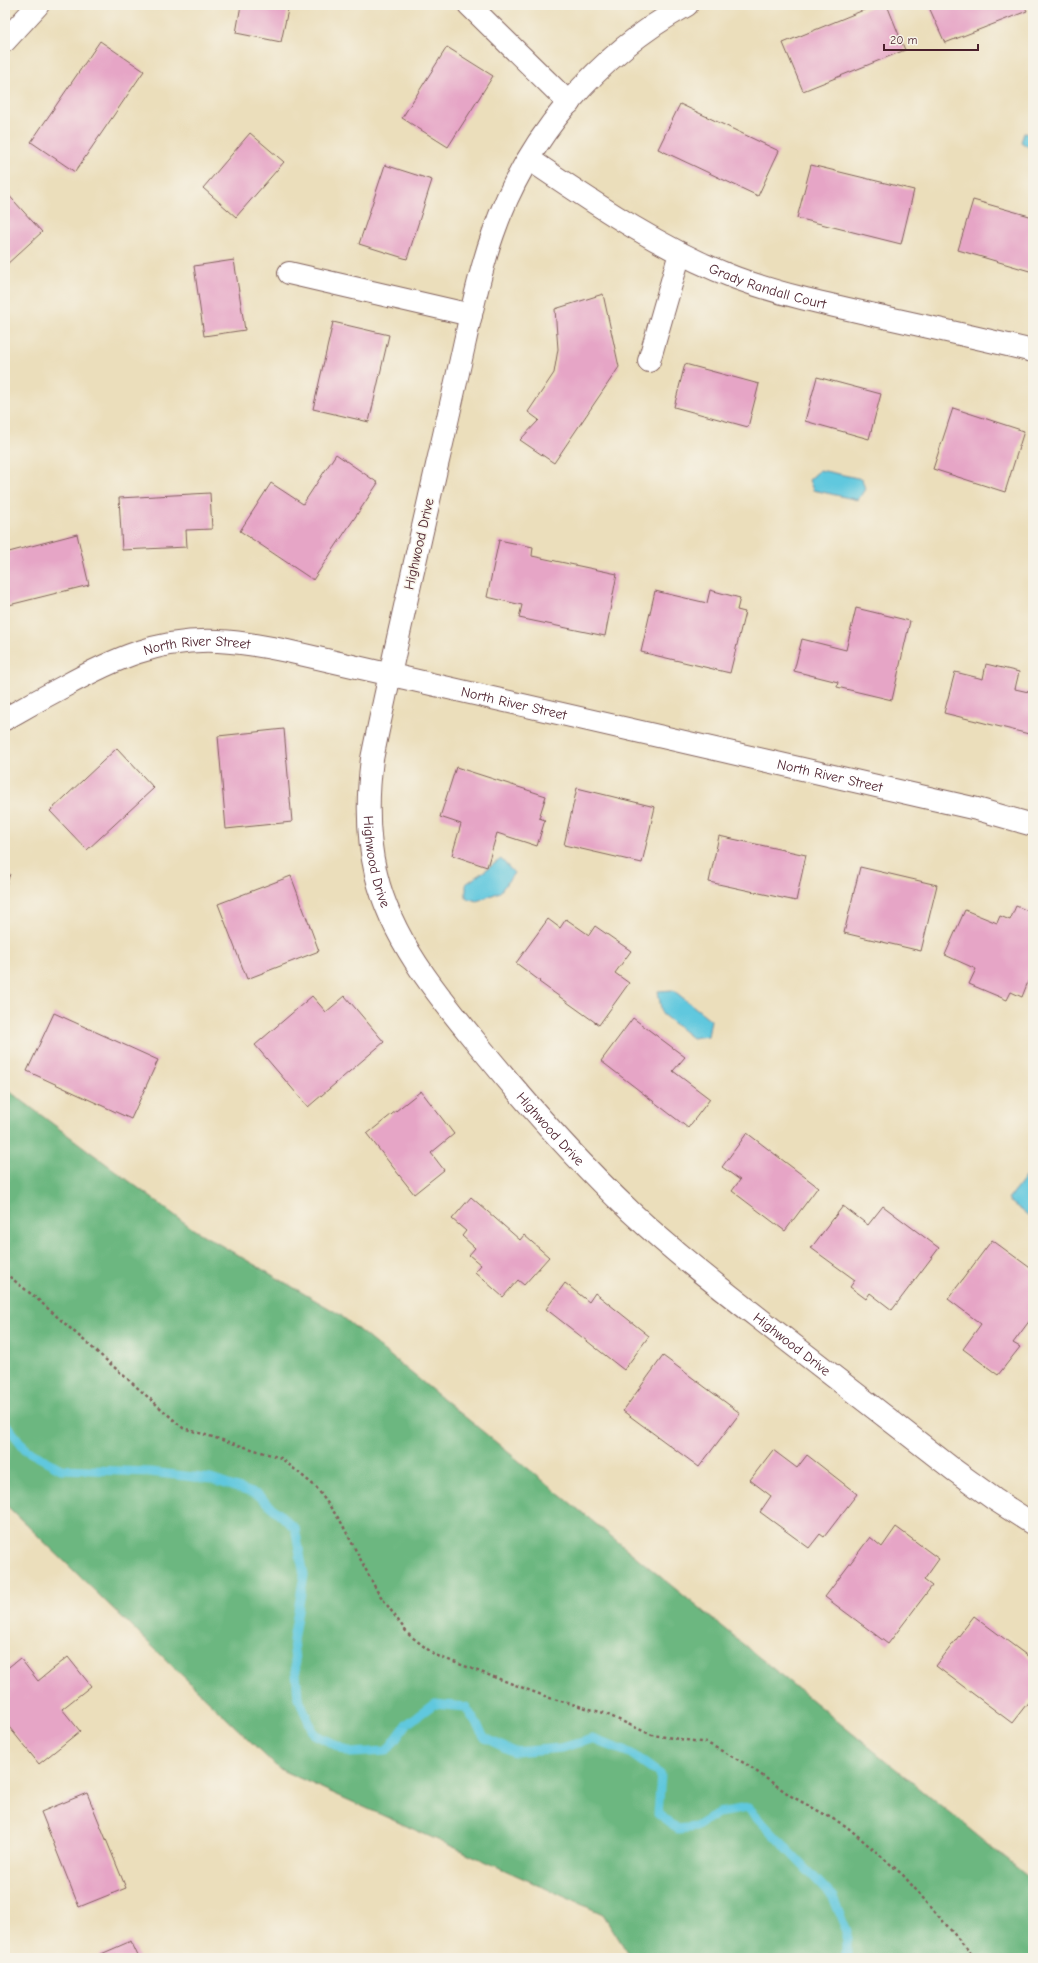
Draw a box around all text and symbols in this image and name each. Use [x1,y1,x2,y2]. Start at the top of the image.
scale bar [884,26,978,52]
text: 20 m [890,33,918,47]
street label: Grady Randall Court [706,259,829,313]
street label: Highwood Drive [400,497,438,591]
street label: North River Street [141,632,253,659]
street label: North River Street [460,683,569,724]
street label: North River Street [775,755,885,796]
street label: Highwood Drive [360,815,394,910]
street label: Highwood Drive [513,1088,588,1169]
street label: Highwood Drive [750,1309,834,1379]

